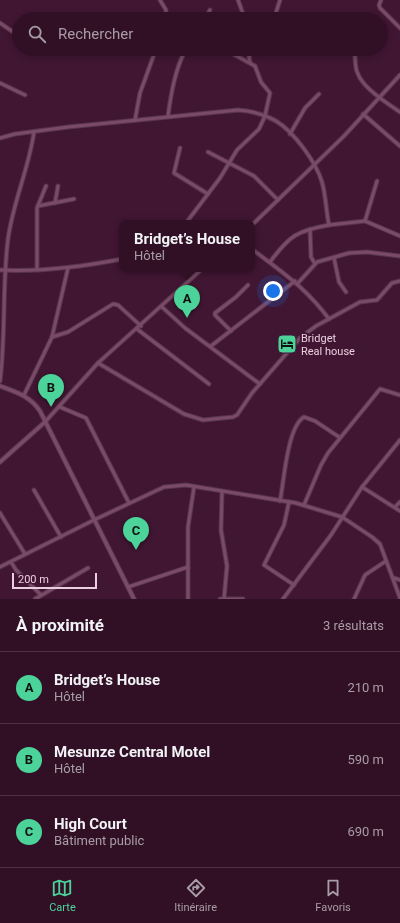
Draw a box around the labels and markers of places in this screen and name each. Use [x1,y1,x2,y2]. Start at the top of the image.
pin: A [174,285,200,318]
place label: Bridget Real house [301,332,355,358]
hotel icon: Bridget Real house [276,333,298,355]
pin: B [38,374,64,407]
pin: C [123,517,149,550]

